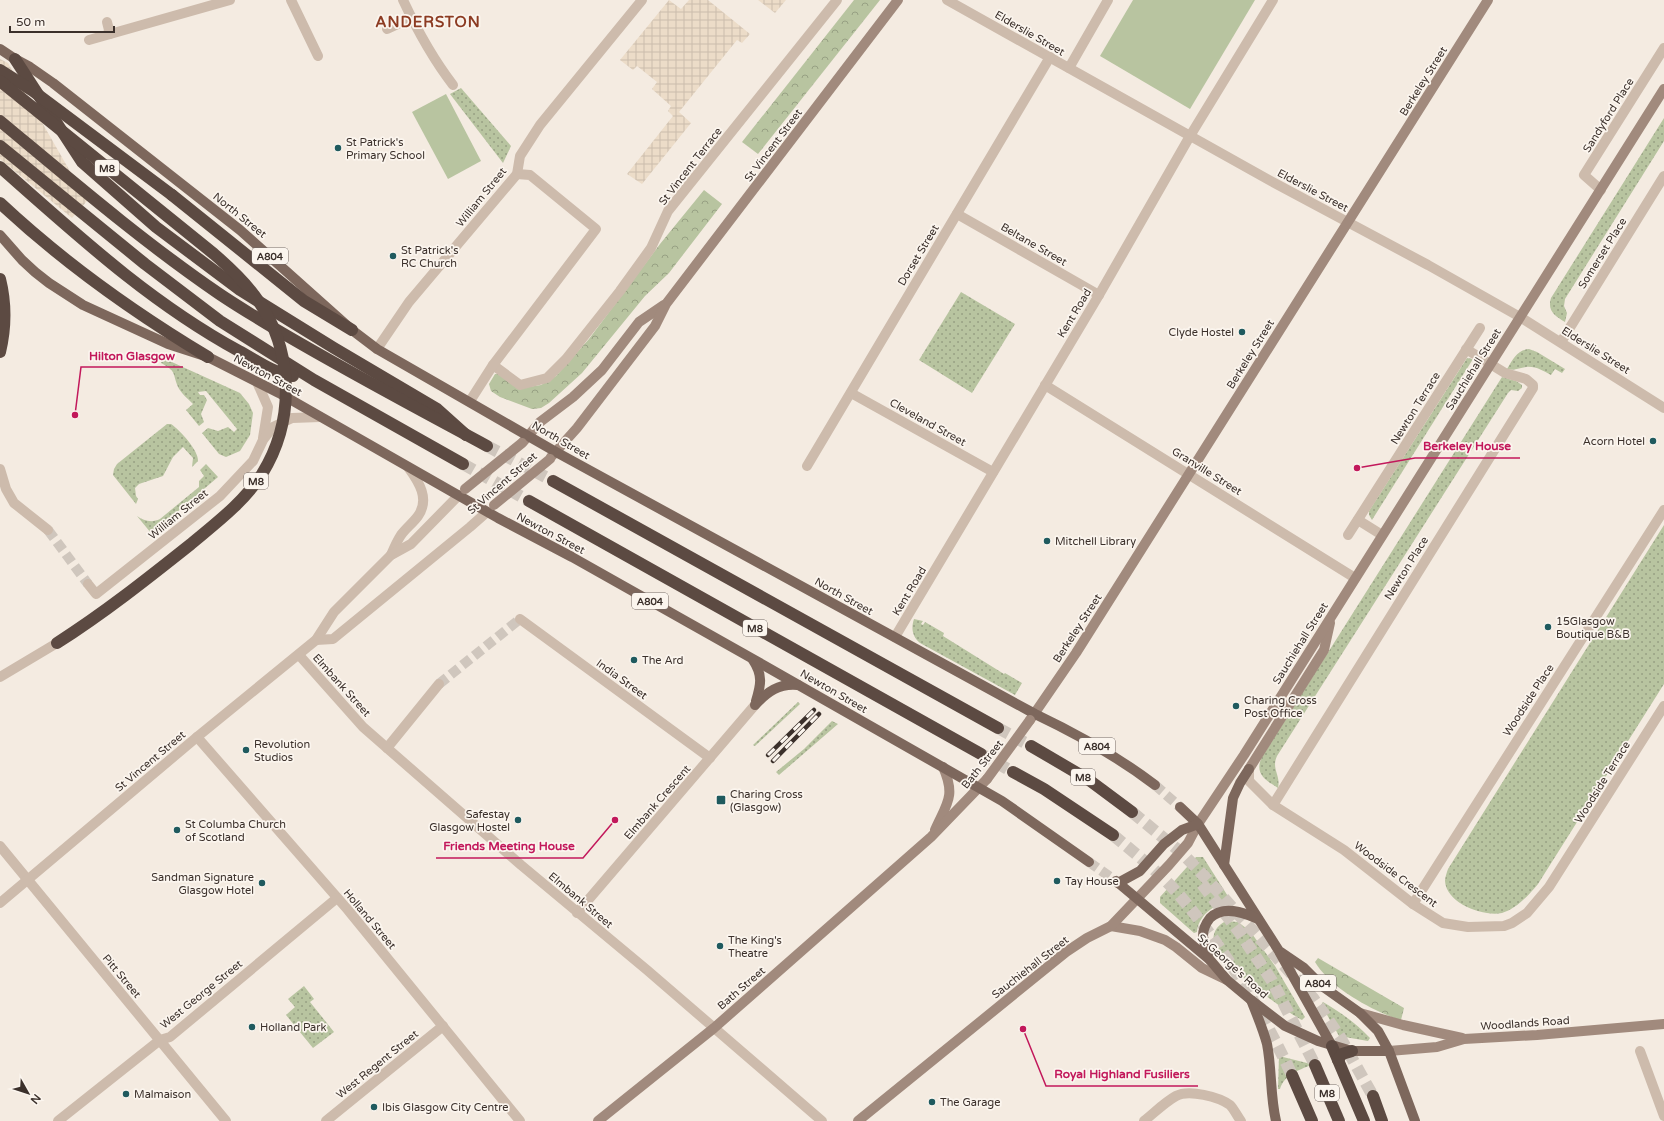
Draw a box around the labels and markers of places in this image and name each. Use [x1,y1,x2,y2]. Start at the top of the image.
place label: St Patrick's Primary School [346,136,425,162]
marker: St Patrick's Primary School [333,143,343,153]
place label: St Patrick's RC Church [401,244,459,270]
marker: St Patrick's RC Church [388,251,398,261]
place label: Clyde Hostel [1169,326,1234,339]
marker: Clyde Hostel [1237,327,1247,337]
callout: Hilton Glasgow [81,343,183,367]
callout: Berkeley House [1415,434,1520,458]
place label: Acorn Hotel [1583,435,1645,448]
marker: Acorn Hotel [1648,436,1658,446]
place label: Mitchell Library [1055,535,1136,548]
marker: Mitchell Library [1042,536,1052,546]
place label: 15Glasgow Boutique B&B [1556,615,1630,641]
marker: 15Glasgow Boutique B&B [1543,622,1553,632]
place label: The Ard [642,654,684,667]
marker: The Ard [629,655,639,665]
place label: Charing Cross Post Office [1244,694,1317,720]
marker: Charing Cross Post Office [1231,701,1241,711]
place label: Revolution Studios [254,738,310,764]
marker: Revolution Studios [241,745,251,755]
place label: Charing Cross (Glasgow) [730,788,803,814]
marker: Charing Cross (Glasgow) [715,794,727,806]
place label: Safestay Glasgow Hostel [429,808,510,834]
marker: Safestay Glasgow Hostel [513,815,523,825]
place label: St Columba Church of Scotland [185,818,286,844]
marker: St Columba Church of Scotland [172,825,182,835]
callout: Friends Meeting House [436,834,583,858]
place label: Sandman Signature Glasgow Hotel [151,871,254,897]
place label: Tay House [1065,875,1119,888]
marker: Tay House [1052,876,1062,886]
marker: Sandman Signature Glasgow Hotel [257,878,267,888]
place label: The King's Theatre [728,934,782,960]
marker: The King's Theatre [715,941,725,951]
place label: Holland Park [260,1021,327,1034]
marker: Holland Park [247,1022,257,1032]
callout: Royal Highland Fusiliers [1046,1062,1198,1086]
place label: Malmaison [134,1088,191,1101]
marker: Malmaison [121,1089,131,1099]
place label: The Garage [940,1096,1001,1109]
marker: The Garage [927,1097,937,1107]
place label: Ibis Glasgow City Centre [382,1101,509,1114]
marker: Ibis Glasgow City Centre [369,1102,379,1112]

